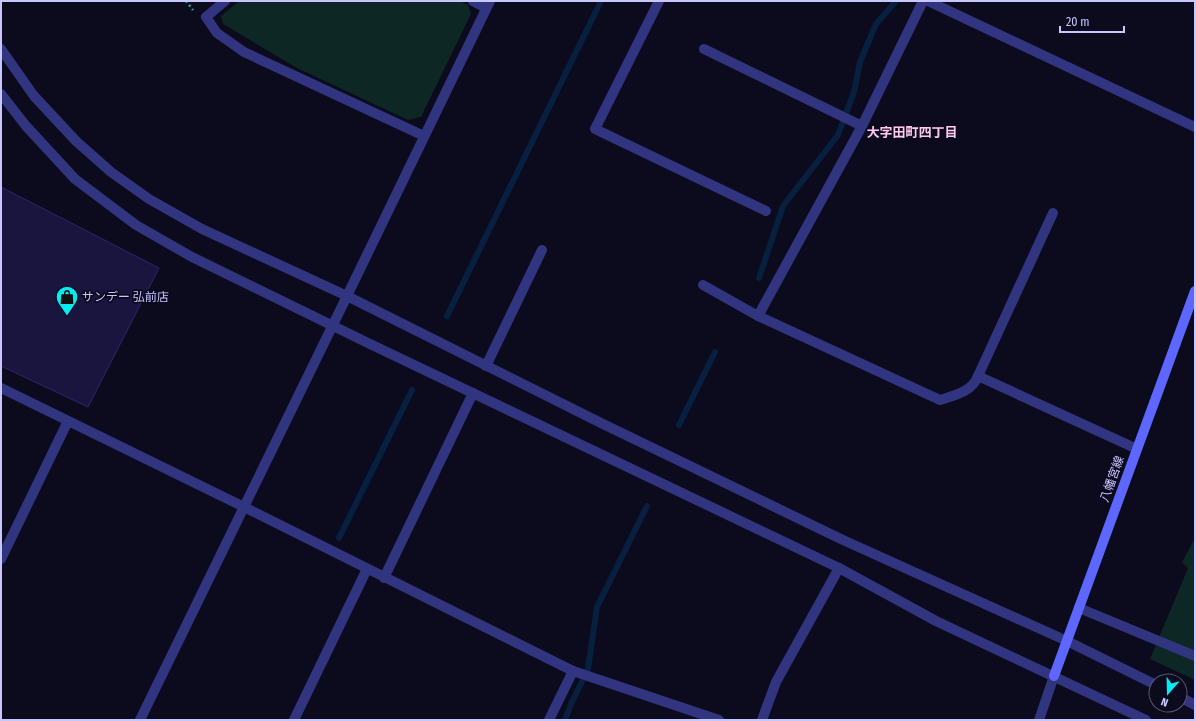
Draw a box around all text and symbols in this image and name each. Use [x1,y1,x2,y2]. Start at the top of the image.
scale bar [1060,8,1124,34]
text: 20 m [1066,15,1090,29]
district label: 大字田町四丁目 [866,125,958,140]
shop icon: サンデー 弘前店 [54,284,80,317]
place label: サンデー 弘前店 [82,290,169,304]
street label: 八幡宮線 [1097,454,1127,504]
north arrow [1148,673,1188,713]
text: N [1159,695,1170,709]

